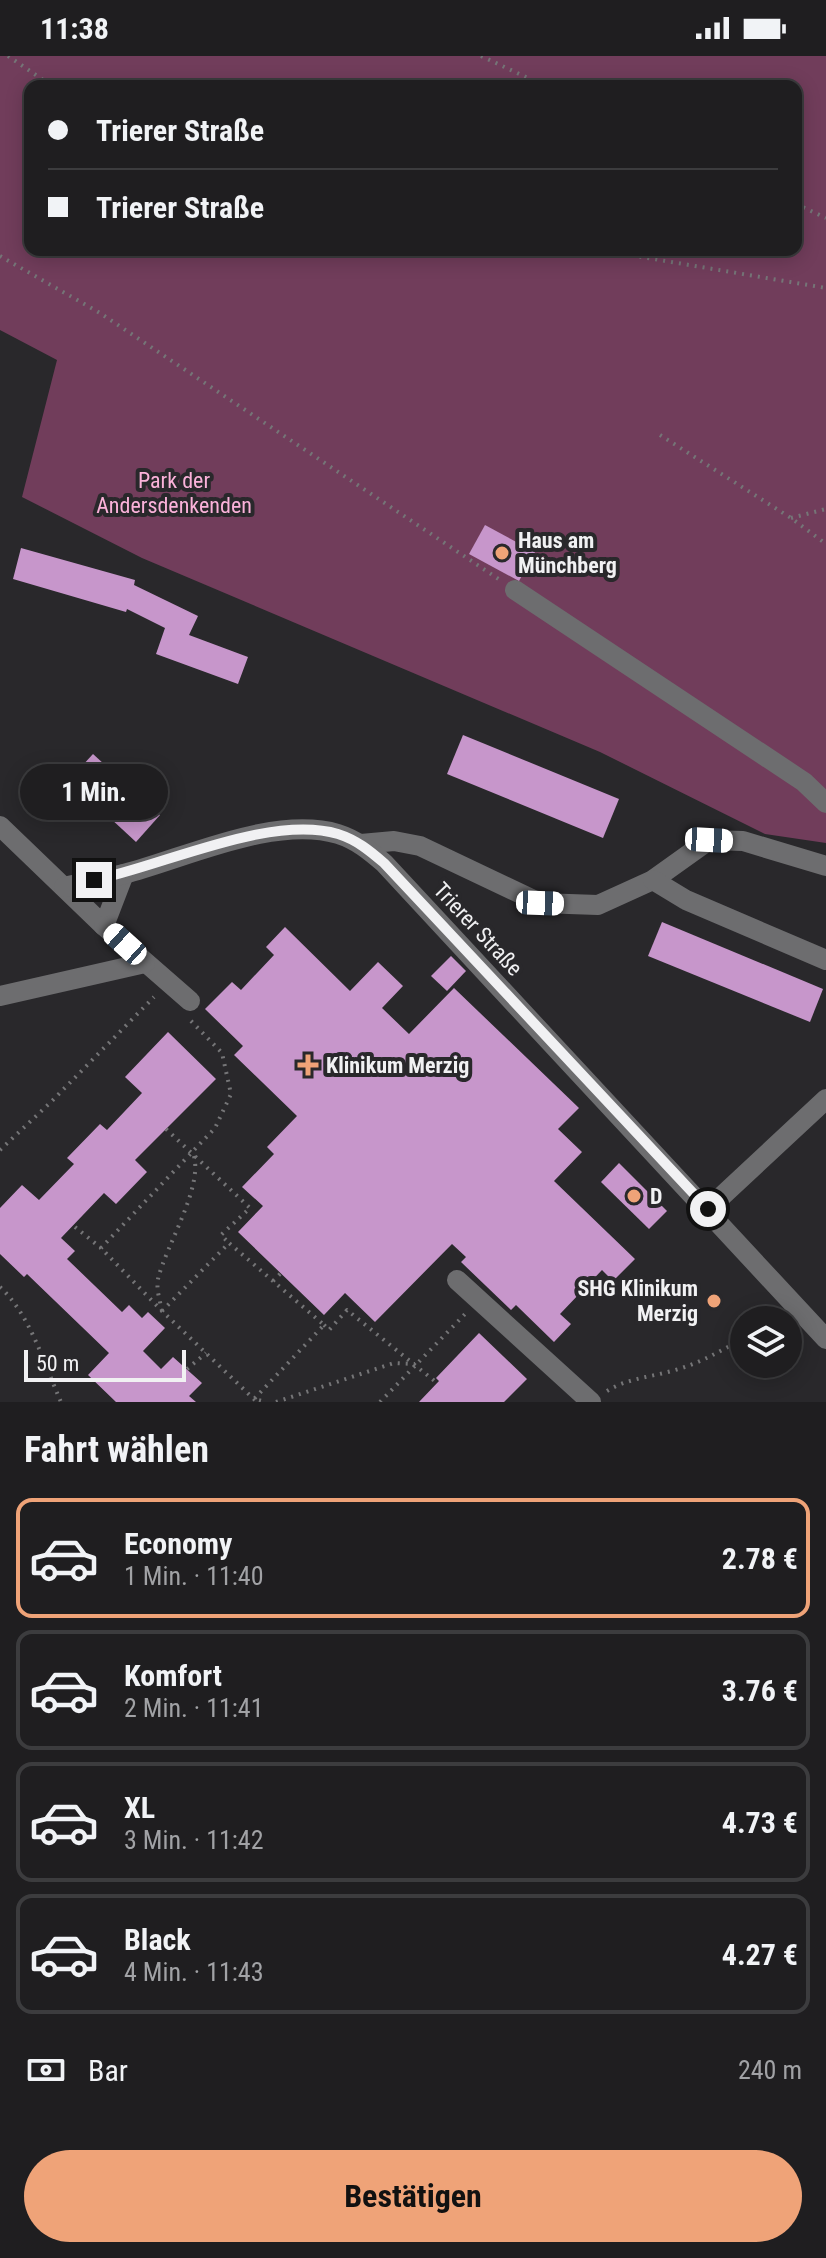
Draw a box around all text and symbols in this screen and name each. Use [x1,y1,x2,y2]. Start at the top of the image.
text: 11:38 [40,11,109,46]
text: Trierer Straße [96,113,264,148]
text: Trierer Straße [96,190,264,225]
park label: Park der Andersdenkenden [96,468,252,518]
place label: Haus am Münchberg [518,528,617,578]
marker: Haus am Münchberg [493,544,511,562]
callout: 1 Min. [20,764,168,820]
text: 1 Min. [61,777,127,807]
car [684,827,734,853]
route end [76,862,112,898]
street label: Trierer Straße [429,877,527,981]
car [516,890,564,916]
car [99,919,151,969]
place label: Klinikum Merzig [326,1053,469,1078]
marker: Klinikum Merzig [297,1054,319,1076]
place label: D [650,1184,662,1209]
marker: D [625,1187,643,1205]
route start [690,1191,726,1227]
place label: SHG Klinikum Merzig [577,1276,698,1326]
marker: SHG Klinikum Merzig [705,1292,723,1310]
map controls [730,1306,802,1378]
button: layers [730,1306,802,1378]
scale bar [24,1346,186,1382]
text: 50 m [36,1351,79,1376]
text: Fahrt wählen [24,1429,209,1471]
icon: car [28,1522,100,1594]
text: Economy [124,1526,232,1561]
text: 2.78 € [722,1541,798,1576]
text: 1 Min. · 11:40 [124,1561,264,1591]
icon: car [28,1654,100,1726]
text: Komfort [124,1658,222,1693]
text: 3.76 € [722,1673,798,1708]
text: 2 Min. · 11:41 [124,1693,264,1723]
icon: car [28,1786,100,1858]
text: XL [124,1790,155,1825]
text: 4.73 € [722,1805,798,1840]
text: 3 Min. · 11:42 [124,1825,264,1855]
icon: car [28,1918,100,1990]
text: Black [124,1922,191,1957]
text: 4.27 € [722,1937,798,1972]
text: 4 Min. · 11:43 [124,1957,264,1987]
icon: cash [24,2048,68,2092]
text: Bar [88,2053,128,2088]
text: 240 m [738,2055,802,2085]
button: Bestätigen [24,2150,802,2242]

